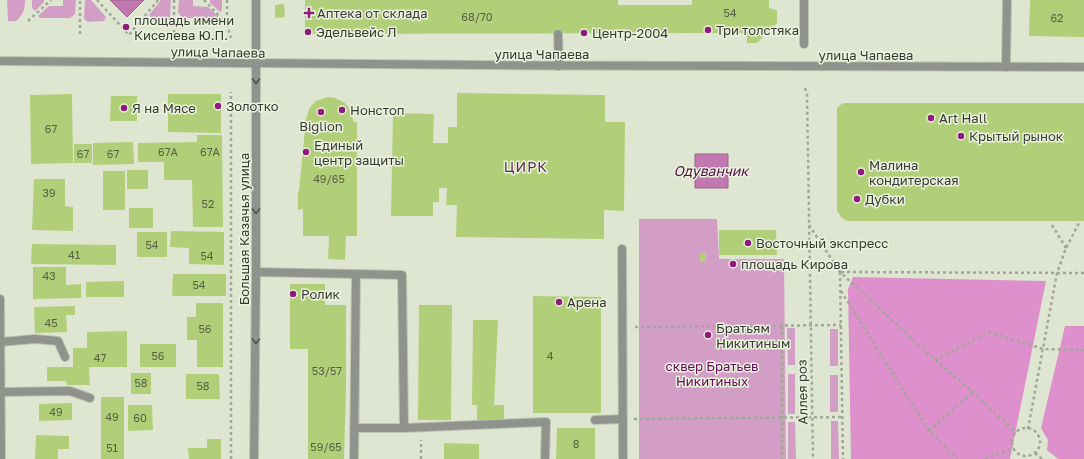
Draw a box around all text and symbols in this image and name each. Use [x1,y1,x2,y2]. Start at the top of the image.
place label: Аптека от склада [317,5,428,21]
house number: 54 [723,6,737,19]
marker: Аптека от склада [304,8,314,18]
house number: 68/70 [461,10,493,23]
house number: 62 [1050,11,1064,24]
place label: площадь имени Киселева Ю.П. [134,12,234,43]
marker: площадь имени Киселева Ю.П. [121,22,131,32]
place label: Три толстяка [716,22,799,38]
place label: Эдельвейс Л [316,24,397,40]
place label: Центр-2004 [592,25,668,41]
marker: Три толстяка [703,25,713,35]
marker: Эдельвейс Л [303,27,313,37]
marker: Центр-2004 [579,28,589,38]
street label: улица Чапаева [170,43,266,61]
street label: улица Чапаева [495,46,589,62]
street label: улица Чапаева [819,47,913,63]
one-way arrow [252,78,260,84]
place label: Золотко [226,98,279,114]
place label: Я на Мясе [132,100,196,116]
marker: Золотко [213,101,223,111]
place label: Нонстоп [350,102,405,118]
marker: Я на Мясе [119,103,129,113]
marker: Нонстоп [337,105,347,115]
marker: Biglion [316,107,326,117]
place label: Art Hall [939,110,987,126]
marker: Art Hall [926,113,936,123]
place label: Biglion [299,118,343,134]
house number: 67 [45,122,57,135]
place label: Крытый рынок [969,128,1064,144]
marker: Крытый рынок [956,131,966,141]
place label: Единый центр защиты [314,137,404,168]
house number: 67А [158,145,179,158]
house number: 67А [200,145,221,158]
house number: 67 [77,147,89,160]
house number: 67 [107,147,119,160]
marker: Единый центр защиты [301,147,311,157]
street label: Большая Казачья улица [236,153,252,305]
place label: Малина кондитерская [869,157,959,188]
district label: ЦИРК [504,158,548,175]
water label: Одуванчик [674,162,750,179]
marker: Малина кондитерская [856,167,866,177]
house number: 49/65 [313,172,345,185]
house number: 39 [42,186,56,199]
place label: Дубки [865,191,905,207]
marker: Дубки [852,194,862,204]
house number: 52 [202,197,214,210]
one-way arrow [252,208,260,214]
place label: Восточный экспресс [756,235,888,251]
house number: 54 [145,238,159,251]
marker: Восточный экспресс [743,238,753,248]
house number: 41 [68,248,80,261]
house number: 54 [200,249,214,262]
place label: площадь Кирова [741,256,848,272]
marker: площадь Кирова [728,259,738,269]
house number: 43 [42,269,56,282]
house number: 54 [192,278,206,291]
place label: Ролик [301,286,341,302]
marker: Ролик [288,289,298,299]
place label: Арена [567,294,607,310]
marker: Арена [554,297,564,307]
house number: 45 [44,316,58,329]
place label: Братьям Никитиным [716,320,790,351]
house number: 56 [198,322,212,335]
marker: Братьям Никитиным [703,330,713,340]
one-way arrow [251,338,260,344]
house number: 56 [151,349,165,362]
house number: 4 [547,349,554,362]
house number: 47 [94,351,106,364]
park label: сквер Братьев Никитиных [666,358,758,389]
street label: Аллея роз [793,359,811,425]
house number: 53/57 [312,364,342,377]
house number: 58 [134,376,148,389]
house number: 58 [196,379,210,392]
house number: 49 [49,405,63,418]
house number: 49 [105,410,119,423]
house number: 60 [133,411,147,424]
house number: 8 [573,437,580,450]
house number: 59/65 [310,440,342,453]
house number: 51 [106,441,118,454]

